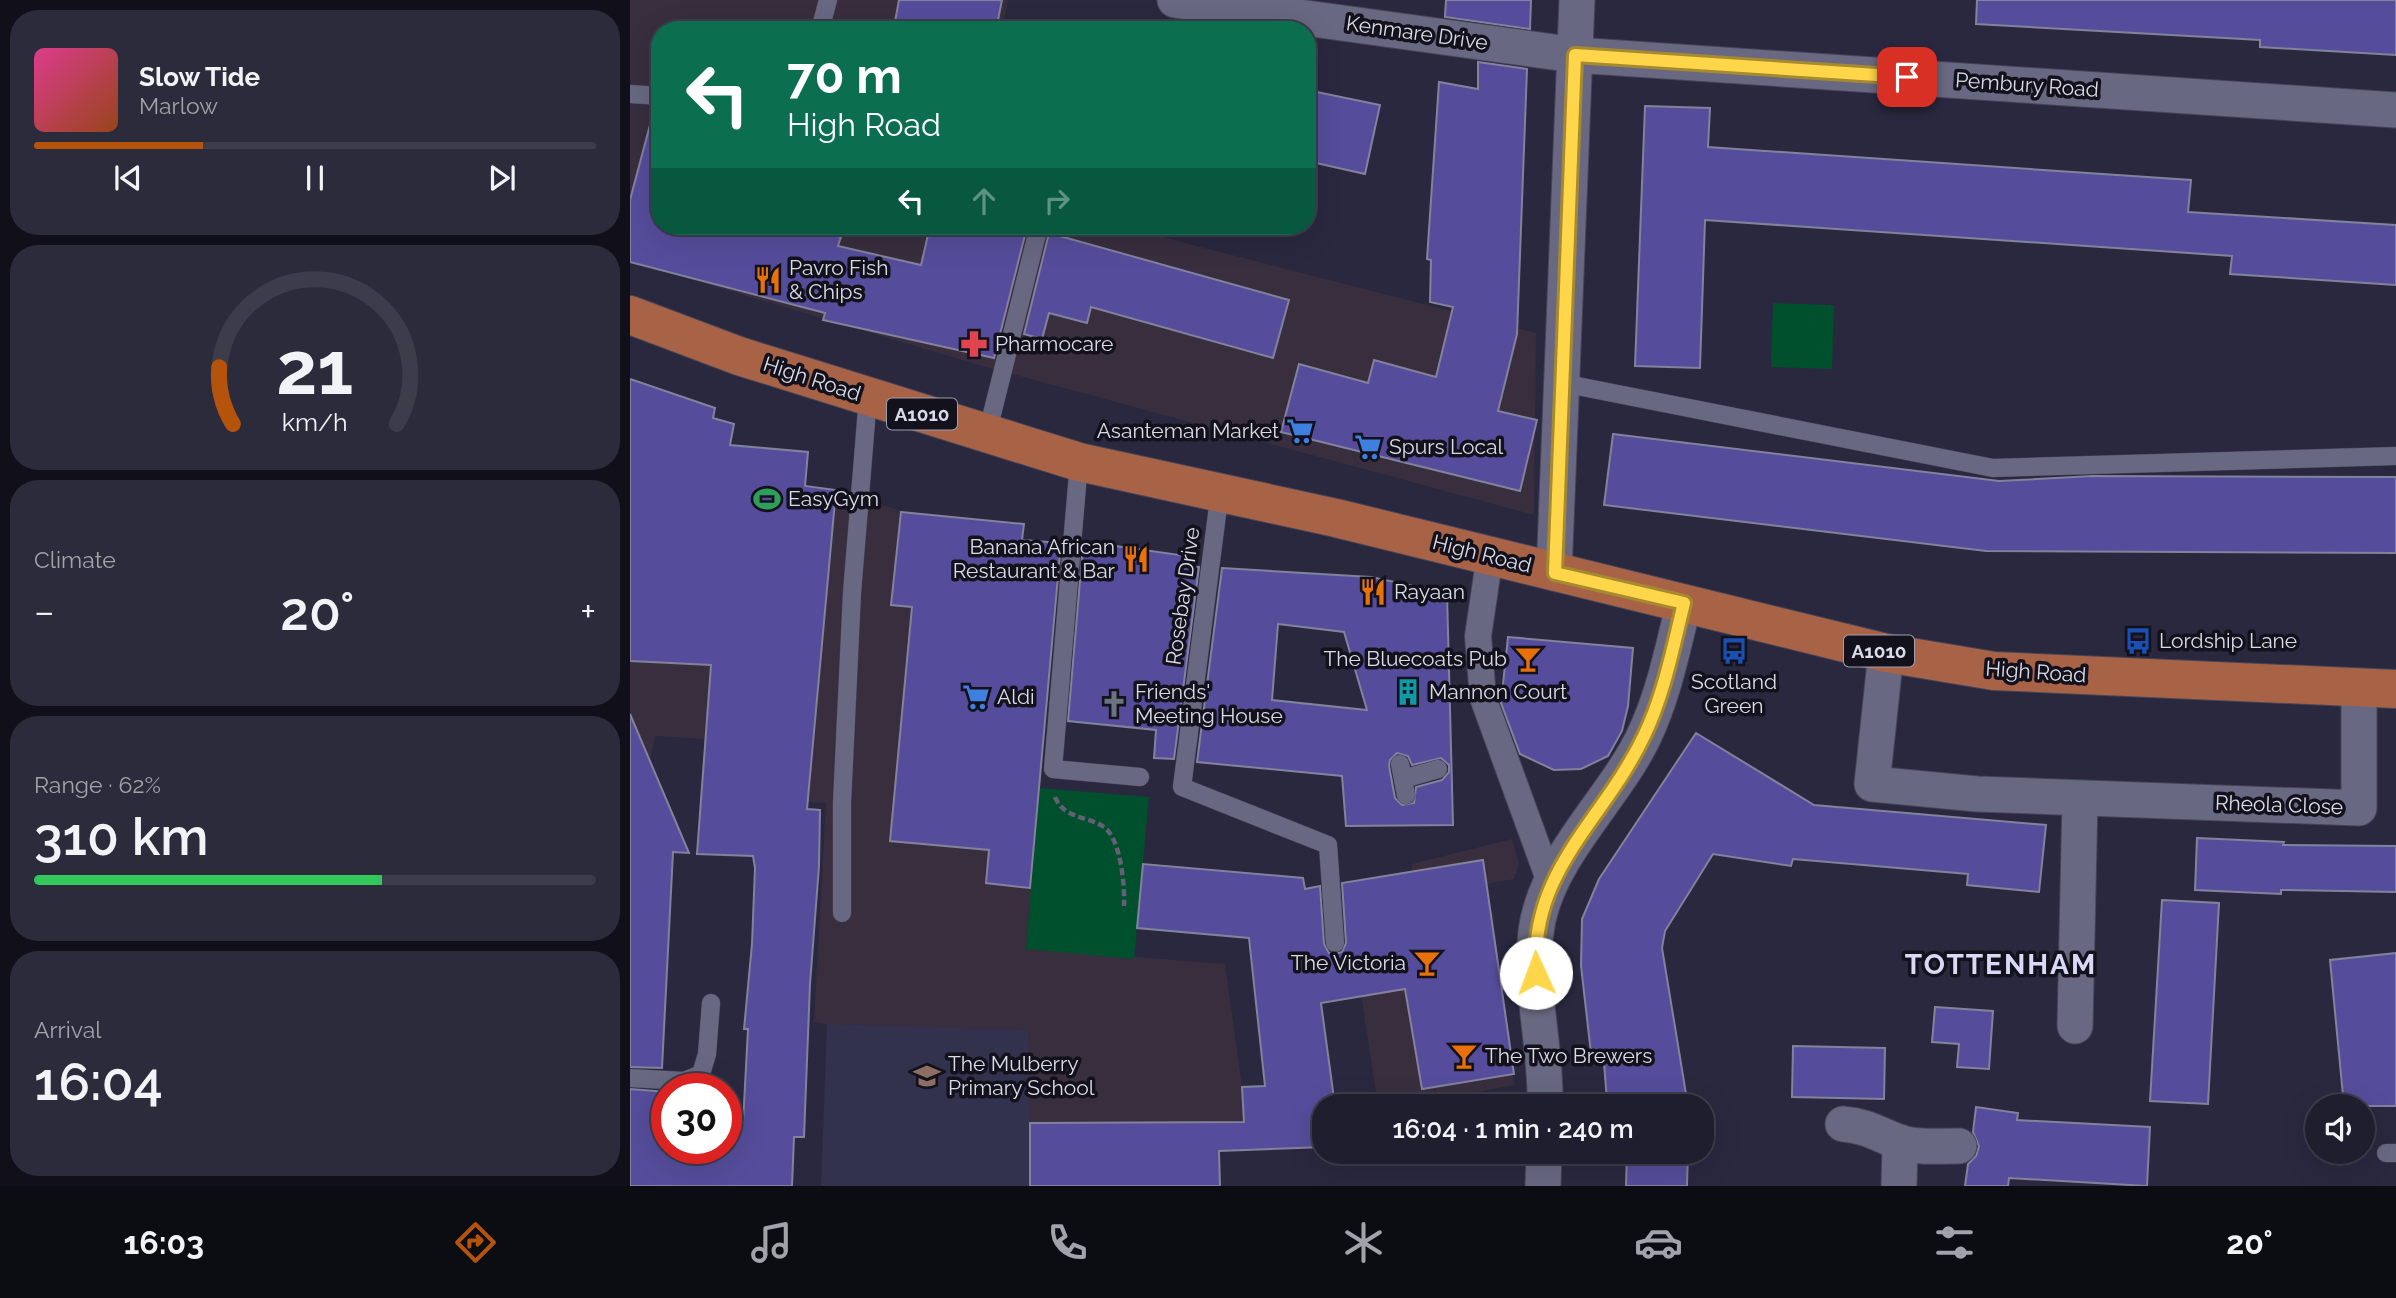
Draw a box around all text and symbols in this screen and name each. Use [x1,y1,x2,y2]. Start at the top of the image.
street label: Kenmare Drive [1345,10,1490,55]
text: 70 m [787,47,902,104]
pin [1877,47,1937,107]
icon: left [672,49,763,140]
icon: arrive [1888,58,1926,96]
text: Slow Tide [139,62,260,92]
street label: Pembury Road [1954,67,2100,102]
text: Marlow [139,92,218,119]
text: High Road [787,106,941,143]
icon: previous [109,159,147,197]
icon: pause [296,159,334,197]
icon: next [483,159,521,197]
icon: left [892,182,930,220]
icon: ahead [965,182,1003,220]
icon: right [1038,182,1076,220]
place label: Pavro Fish & Chips [789,255,888,304]
restaurant icon: Pavro Fish & Chips [753,265,783,295]
text: 21 [276,326,354,411]
pharmacy icon: Pharmocare [959,329,989,359]
place label: Pharmocare [995,331,1113,356]
street label: High Road [760,351,864,406]
road number: A1010 [887,398,957,430]
text: km/h [282,407,348,437]
supermarket icon: Asanteman Market [1285,416,1315,446]
place label: Asanteman Market [1097,418,1279,443]
supermarket icon: Spurs Local [1353,432,1383,462]
place label: Spurs Local [1389,434,1504,459]
sports icon: EasyGym [752,484,782,514]
place label: EasyGym [788,486,879,511]
street label: Rosebay Drive [1160,526,1205,666]
street label: High Road [1430,529,1534,578]
place label: Banana African Restaurant & Bar [953,534,1116,583]
restaurant icon: Banana African Restaurant & Bar [1121,544,1151,574]
text: Climate [34,546,116,573]
restaurant icon: Rayaan [1358,577,1388,607]
place label: Rayaan [1394,579,1465,604]
text: 20° [280,581,354,642]
text: − [34,589,54,634]
text: + [580,589,596,634]
bus stop icon: Lordship Lane [2123,626,2153,656]
place label: Lordship Lane [2159,628,2297,653]
bus stop icon: Scotland Green [1719,636,1749,666]
road number: A1010 [1844,636,1914,666]
bar icon: The Bluecoats Pub [1513,644,1543,674]
place label: The Bluecoats Pub [1323,646,1507,671]
street label: High Road [1985,656,2087,687]
place label: Scotland Green [1691,669,1777,718]
building icon: Mannon Court [1393,677,1423,707]
place label: Friends' Meeting House [1135,679,1283,728]
place label: Mannon Court [1429,679,1567,704]
supermarket icon: Aldi [961,682,991,712]
place label: Aldi [997,684,1035,709]
church icon: Friends' Meeting House [1099,689,1129,719]
text: Range · 62% [34,771,161,798]
street label: Rheola Close [2214,790,2344,819]
text: 310 km [34,806,209,867]
position arrow [1499,936,1573,1010]
bar icon: The Victoria [1412,948,1442,978]
district label: TOTTENHAM [1905,948,2097,981]
place label: The Victoria [1291,950,1406,975]
text: Arrival [34,1016,101,1043]
bar icon: The Two Brewers [1449,1041,1479,1071]
place label: The Two Brewers [1485,1043,1652,1068]
text: 16:04 [34,1051,163,1112]
place label: The Mulberry Primary School [948,1051,1095,1100]
school or university icon: The Mulberry Primary School [912,1061,942,1091]
speed limit sign: 30 [651,1073,742,1164]
map controls [2305,1094,2375,1164]
button: sound [2305,1094,2375,1164]
text: 16:04 · 1 min · 240 m [1392,1114,1634,1144]
icon: directions [451,1218,500,1267]
icon: music [747,1218,796,1267]
icon: phone [1043,1218,1092,1267]
icon: climate [1339,1218,1388,1267]
icon: car [1634,1218,1683,1267]
icon: filters [1930,1218,1979,1267]
text: 16:03 [123,1224,204,1261]
text: 20° [2226,1224,2273,1261]

